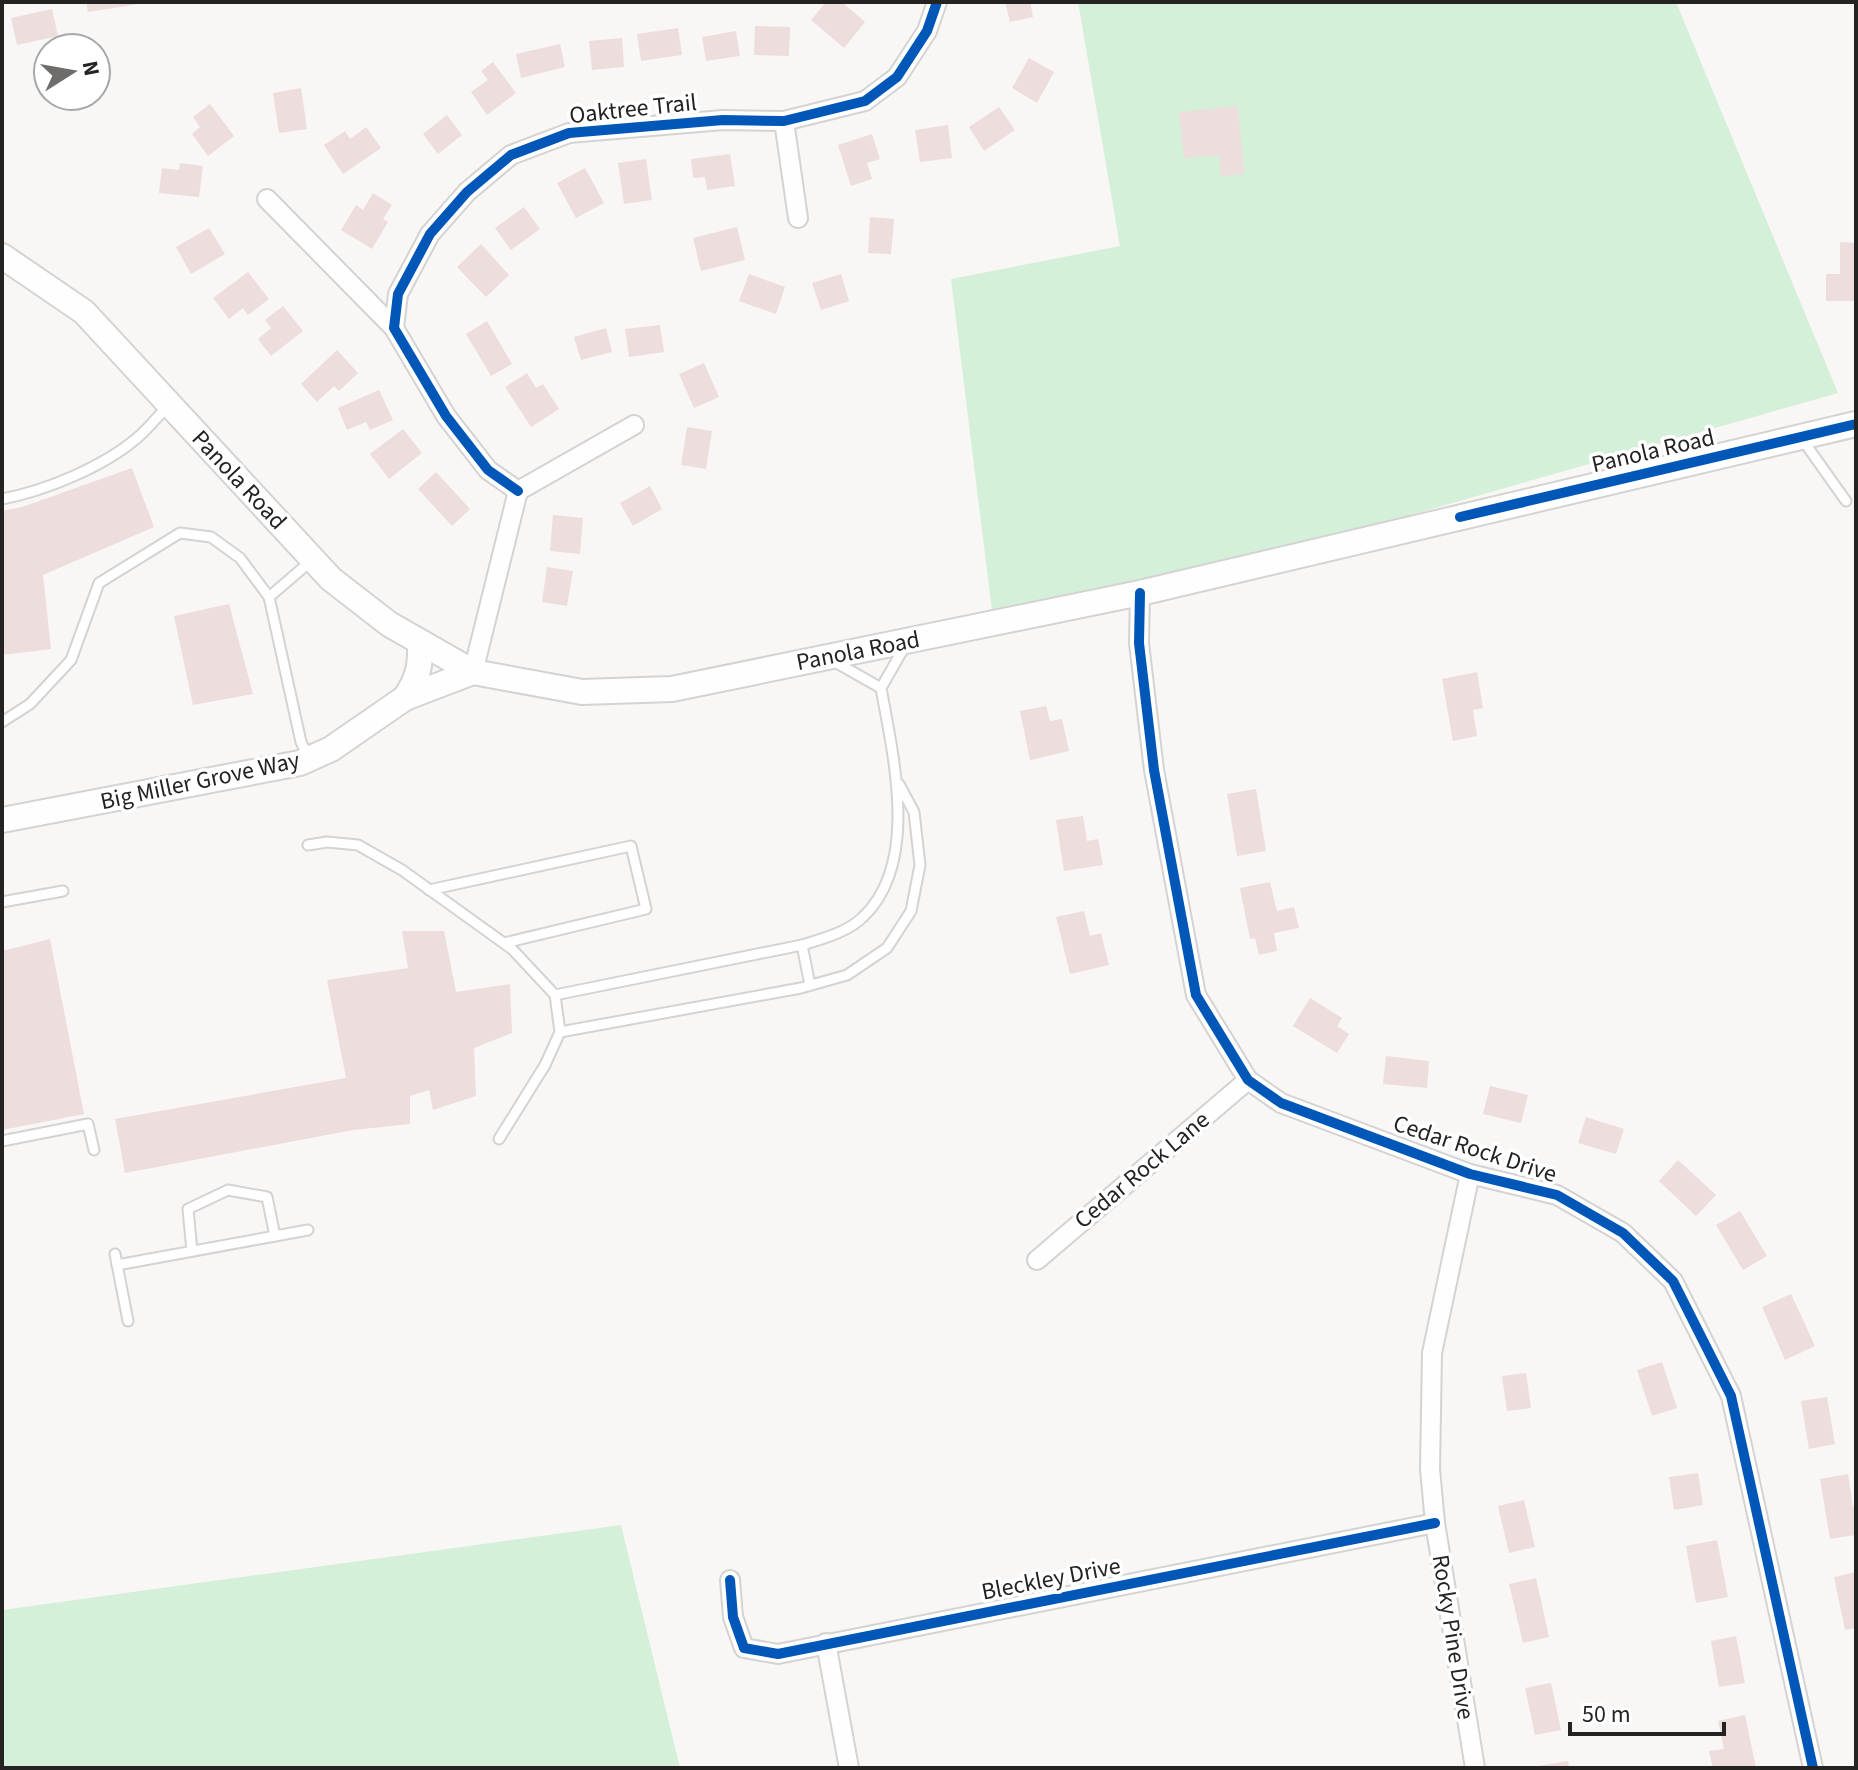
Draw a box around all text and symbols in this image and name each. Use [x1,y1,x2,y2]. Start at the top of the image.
north arrow [32,32,112,112]
text: N [74,58,108,79]
street label: Oaktree Trail [568,85,698,133]
street label: Panola Road [1588,420,1718,482]
street label: Panola Road [183,422,295,538]
street label: Panola Road [793,622,923,680]
street label: Big Miller Grove Way [97,743,303,819]
street label: Cedar Rock Lane [1067,1103,1217,1237]
street label: Cedar Rock Drive [1389,1106,1561,1192]
street label: Bleckley Drive [978,1548,1124,1610]
street label: Rocky Pine Drive [1423,1552,1483,1722]
scale bar [1570,1686,1724,1736]
text: 50 m [1582,1697,1631,1732]

